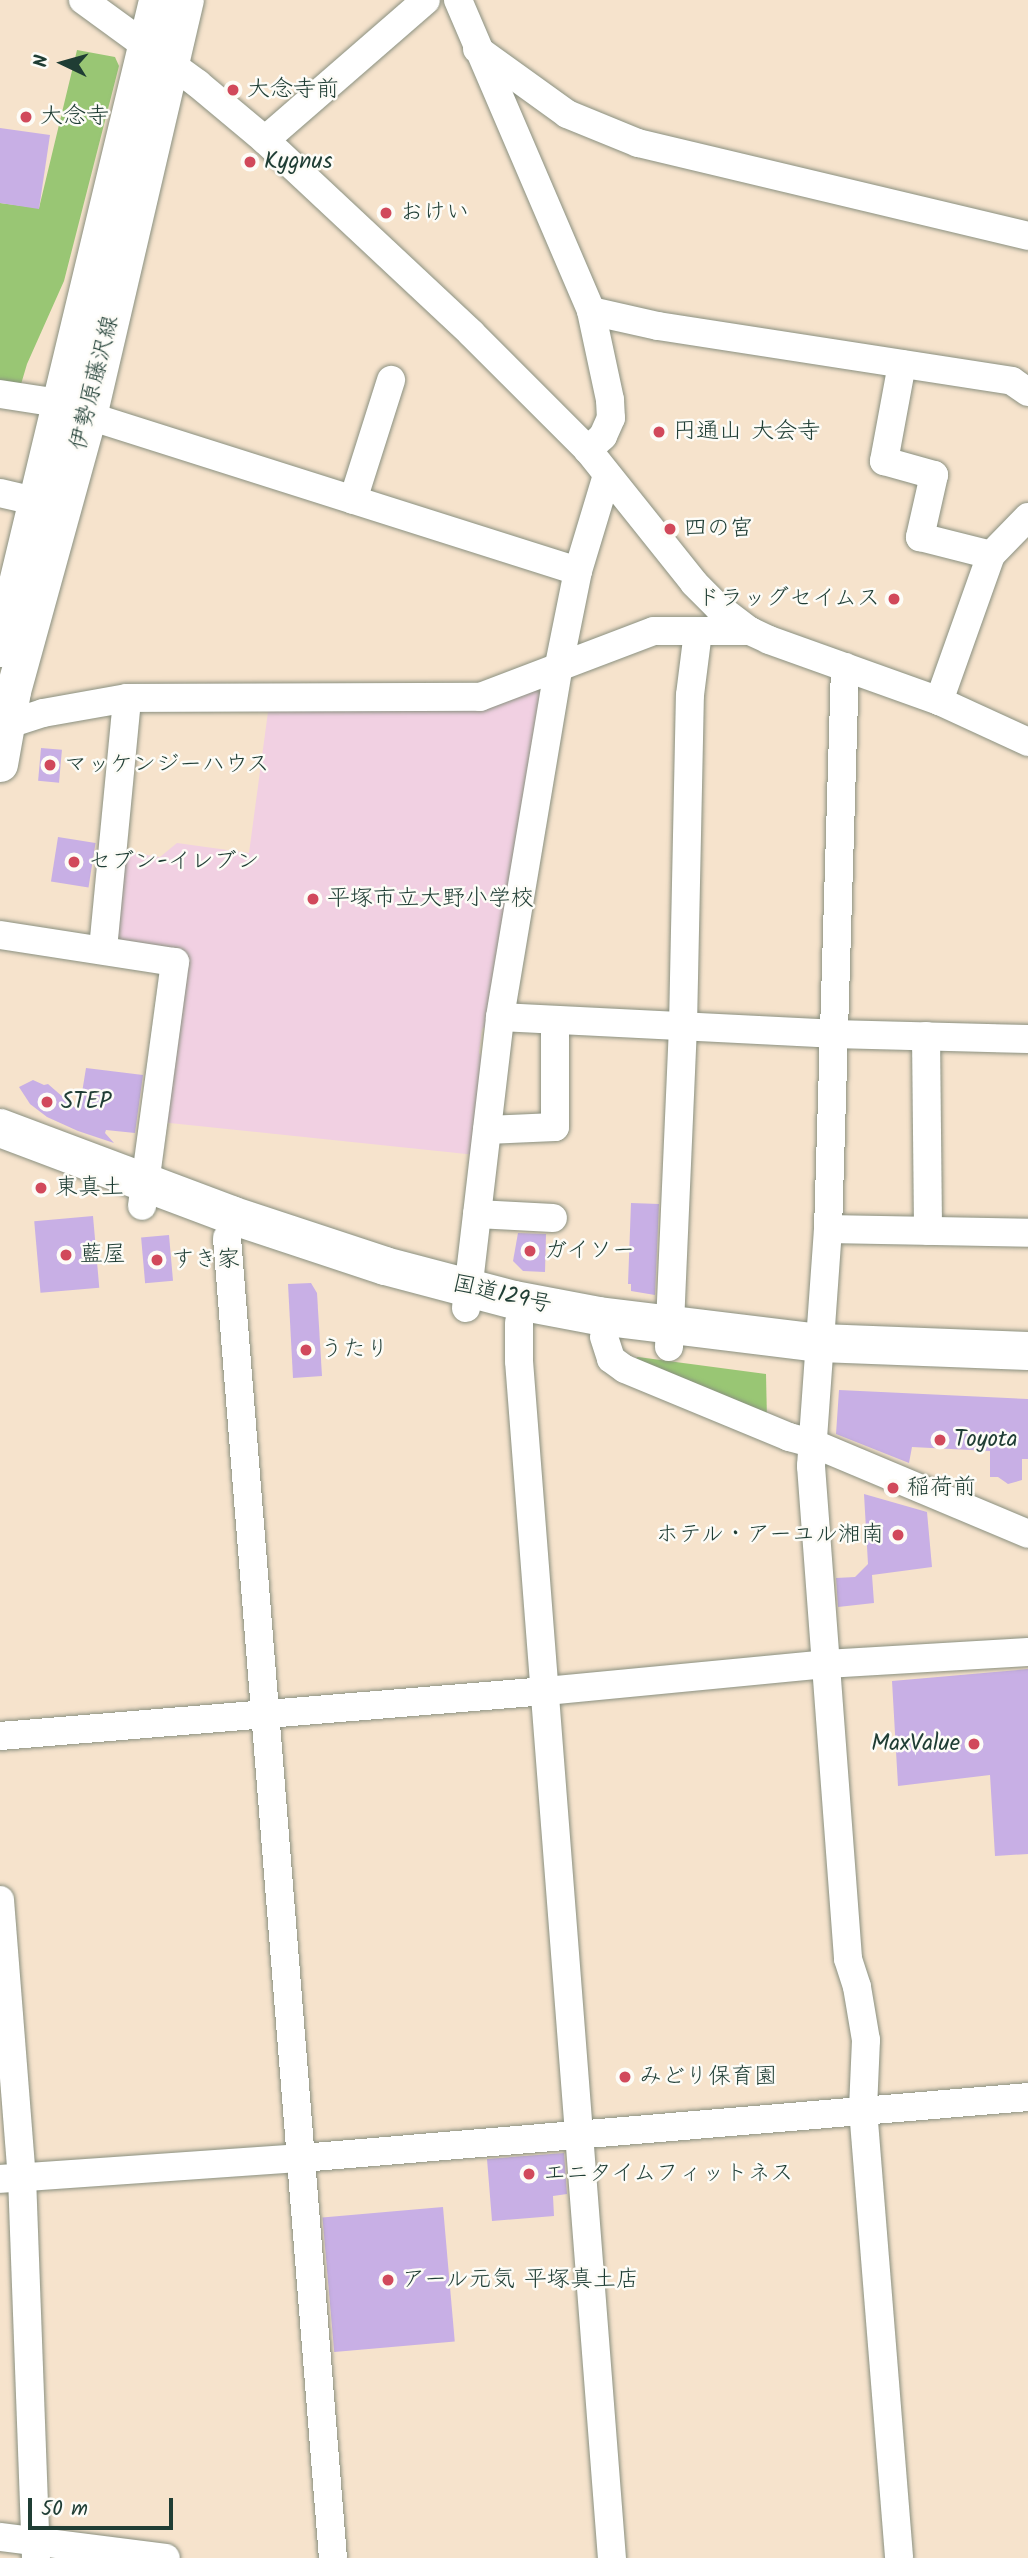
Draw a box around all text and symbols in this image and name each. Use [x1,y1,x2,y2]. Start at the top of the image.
north arrow [28,28,98,98]
text: N [27,54,58,68]
place label: 大念寺前 [247,76,339,104]
marker: 大念寺前 [225,82,241,98]
place label: 大念寺 [40,103,109,131]
marker: 大念寺 [18,109,34,125]
place label: Kygnus [264,148,332,176]
marker: Kygnus [242,154,258,170]
place label: おけい [400,199,469,227]
marker: おけい [378,205,394,221]
street label: 伊勢原藤沢線 [65,313,125,453]
place label: 円通山 大会寺 [673,418,820,446]
marker: 円通山 大会寺 [651,424,667,440]
place label: 四の宮 [684,515,753,543]
marker: 四の宮 [662,521,678,537]
place label: ドラッグセイムス [696,585,880,613]
marker: ドラッグセイムス [886,591,902,607]
place label: マッケンジーハウス [64,751,271,779]
marker: マッケンジーハウス [42,757,58,773]
place label: セブン-イレブン [88,848,260,876]
marker: セブン-イレブン [66,854,82,870]
place label: 平塚市立大野小学校 [327,885,534,913]
marker: 平塚市立大野小学校 [305,891,321,907]
place label: STEP [61,1088,111,1116]
marker: STEP [39,1094,55,1110]
place label: 東真土 [55,1174,124,1202]
marker: 東真土 [33,1180,49,1196]
place label: ガイソー [544,1237,636,1265]
place label: 藍屋 [80,1241,126,1269]
marker: ガイソー [522,1243,538,1259]
place label: すき家 [171,1246,240,1274]
marker: 藍屋 [58,1247,74,1263]
marker: すき家 [149,1252,165,1268]
street label: 国道129号 [450,1270,554,1320]
place label: うたり [320,1336,389,1364]
marker: うたり [298,1342,314,1358]
place label: Toyota [954,1426,1018,1454]
marker: Toyota [932,1432,948,1448]
place label: 稲荷前 [907,1474,976,1502]
marker: 稲荷前 [885,1480,901,1496]
place label: ホテル・アーユル湘南 [655,1521,884,1549]
marker: ホテル・アーユル湘南 [890,1527,906,1543]
place label: MaxValue [871,1730,960,1758]
marker: MaxValue [966,1736,982,1752]
place label: みどり保育園 [639,2063,777,2091]
marker: みどり保育園 [617,2069,633,2085]
place label: エニタイムフィットネス [543,2160,796,2188]
marker: エニタイムフィットネス [521,2166,537,2182]
place label: アール元気 平塚真土店 [402,2266,640,2294]
marker: アール元気 平塚真土店 [380,2272,396,2288]
scale bar [32,2484,177,2528]
text: 50 m [41,2493,88,2526]

